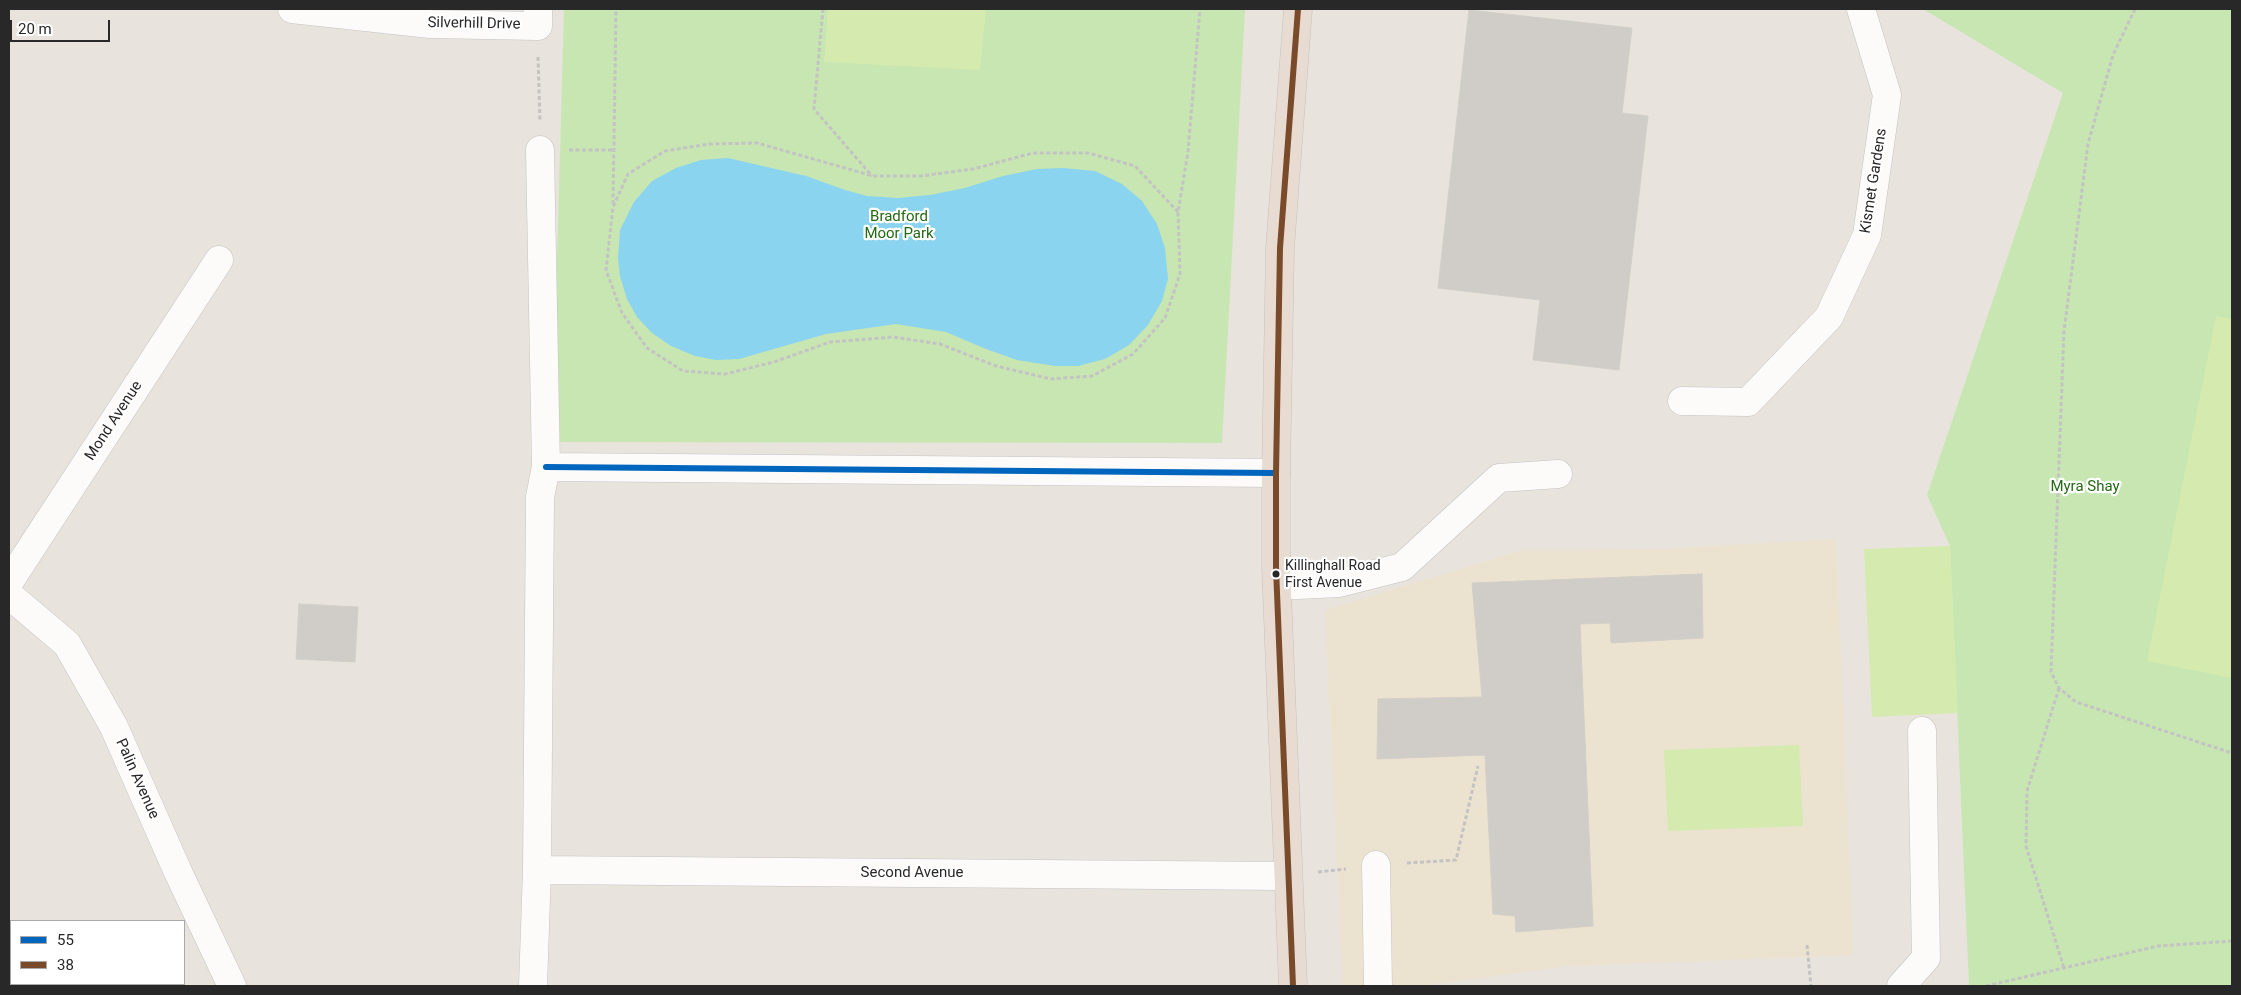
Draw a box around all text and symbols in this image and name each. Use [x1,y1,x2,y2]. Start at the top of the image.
scale bar [12,10,112,42]
street label: Silverhill Drive [427,14,521,34]
text: 20 m [18,20,52,38]
street label: Kismet Gardens [1857,127,1891,235]
park label: Bradford Moor Park [864,208,934,243]
street label: Mond Avenue [82,378,146,464]
park label: Myra Shay [2050,478,2120,496]
place label: Killinghall Road First Avenue [1285,558,1381,590]
marker: Killinghall Road First Avenue [1271,569,1281,579]
street label: Palin Avenue [111,736,163,822]
street label: Second Avenue [861,864,963,882]
legend [10,920,185,985]
text: 55 [57,931,74,949]
text: 38 [57,956,74,974]

